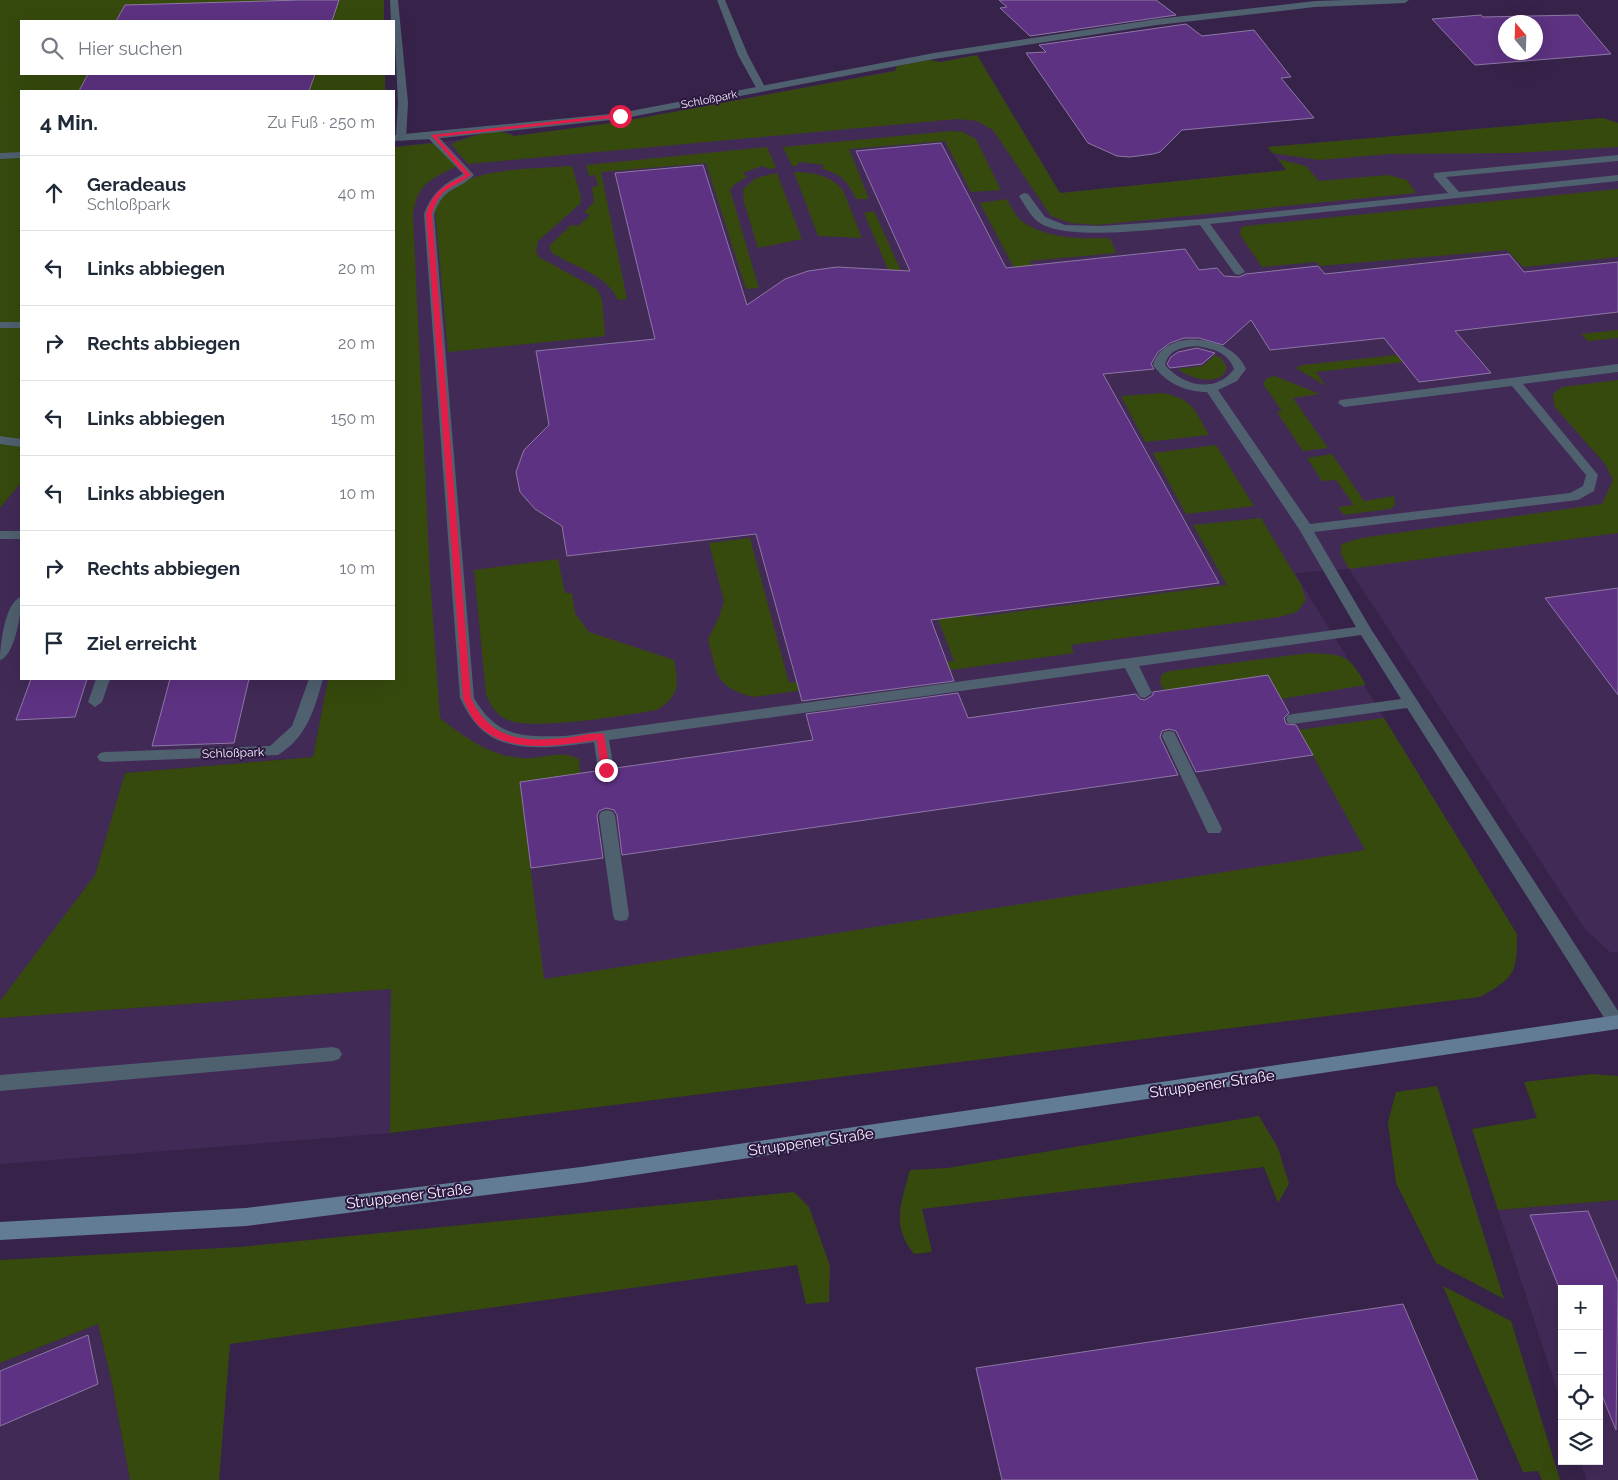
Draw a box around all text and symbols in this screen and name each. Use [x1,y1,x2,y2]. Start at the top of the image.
north arrow [1498,15,1543,60]
search box [20,20,395,75]
icon: search [38,34,66,62]
text: Hier suchen [78,37,183,59]
street label: Schloßpark [680,88,739,111]
route start [609,105,632,128]
text: 4 Min. [40,110,98,135]
text: Zu Fuß · 250 m [268,113,375,132]
text: Geradeaus [87,173,186,195]
icon: ahead [40,179,68,207]
text: 40 m [338,184,375,203]
text: Schloßpark [87,195,170,214]
icon: left [40,254,68,282]
text: Links abbiegen [87,257,225,279]
text: 20 m [338,259,375,278]
icon: right [40,329,68,357]
text: Rechts abbiegen [87,332,240,354]
text: 20 m [338,334,375,353]
icon: left [40,404,68,432]
text: Links abbiegen [87,407,225,429]
text: 150 m [331,409,375,428]
icon: left [40,479,68,507]
text: Links abbiegen [87,482,225,504]
text: 10 m [340,484,375,503]
icon: right [40,554,68,582]
text: Rechts abbiegen [87,557,240,579]
text: 10 m [340,559,375,578]
icon: arrive [40,629,68,657]
text: Ziel erreicht [87,632,197,654]
street label: Schloßpark [202,745,265,761]
route end [595,759,618,782]
street label: Struppener Straße [1148,1066,1276,1102]
street label: Struppener Straße [747,1124,875,1160]
street label: Struppener Straße [345,1179,473,1213]
map controls [1558,1285,1603,1465]
button: + [1558,1285,1603,1330]
button: − [1558,1330,1603,1375]
button: locate [1558,1375,1603,1420]
button: layers [1558,1420,1603,1465]

